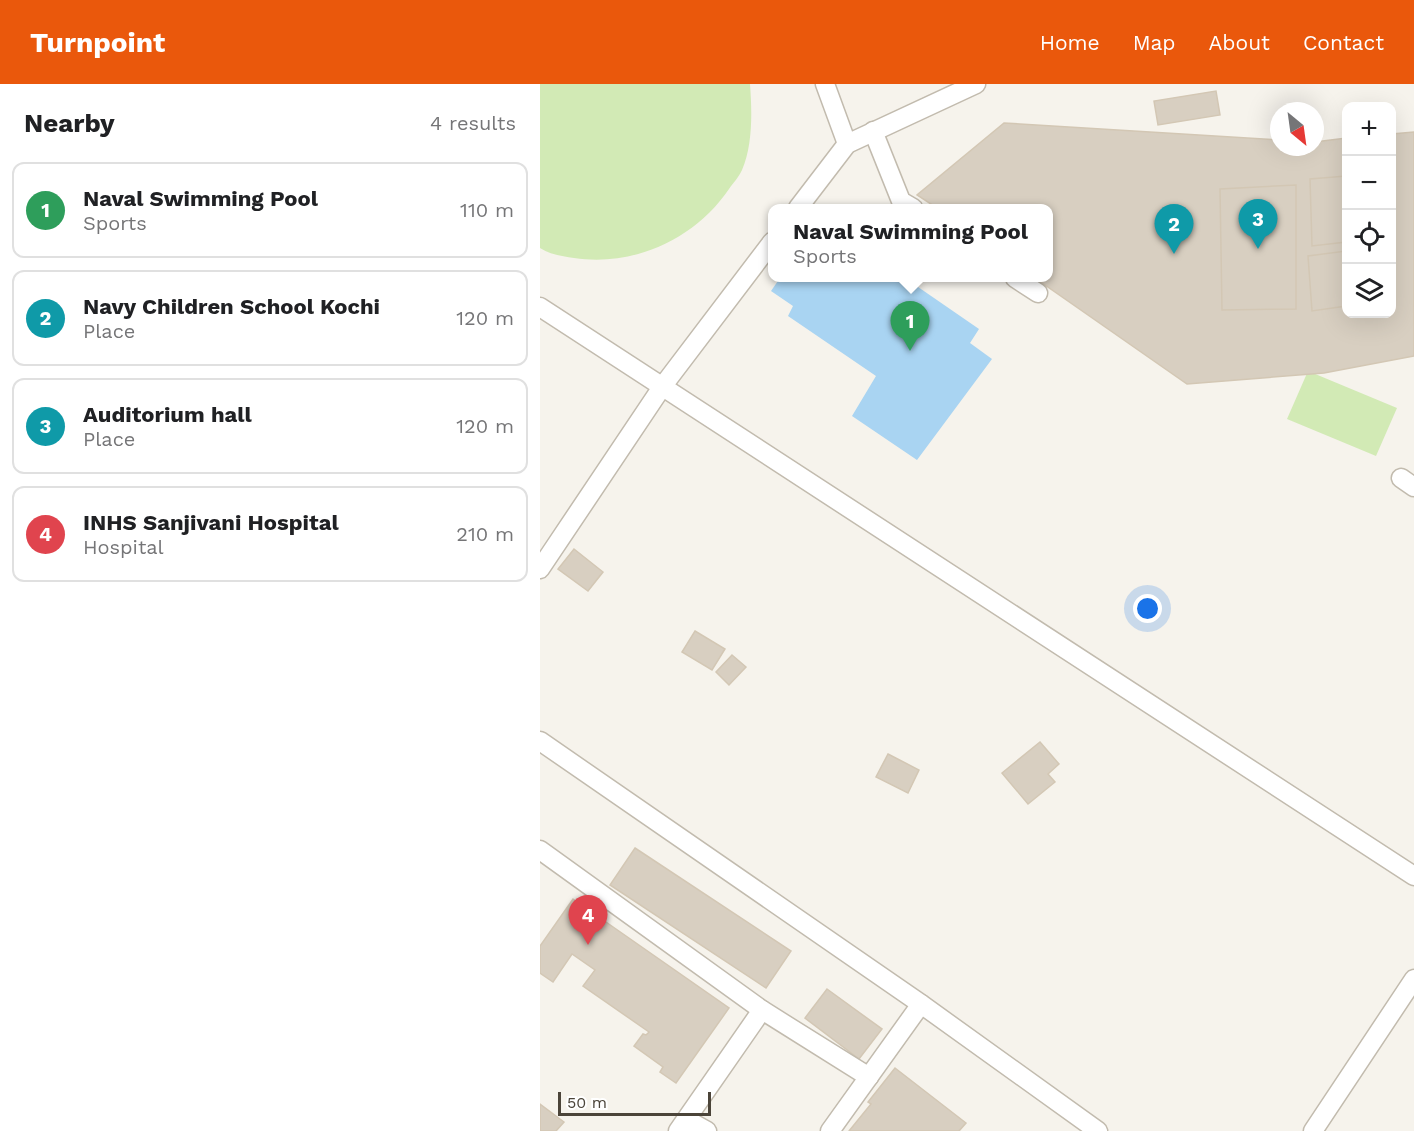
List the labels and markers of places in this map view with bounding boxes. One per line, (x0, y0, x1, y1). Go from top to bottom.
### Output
pin: 3 (1238, 200, 1278, 249)
pin: 2 (1154, 204, 1194, 254)
pin: 1 (890, 302, 929, 351)
pin: 4 (568, 896, 608, 945)

